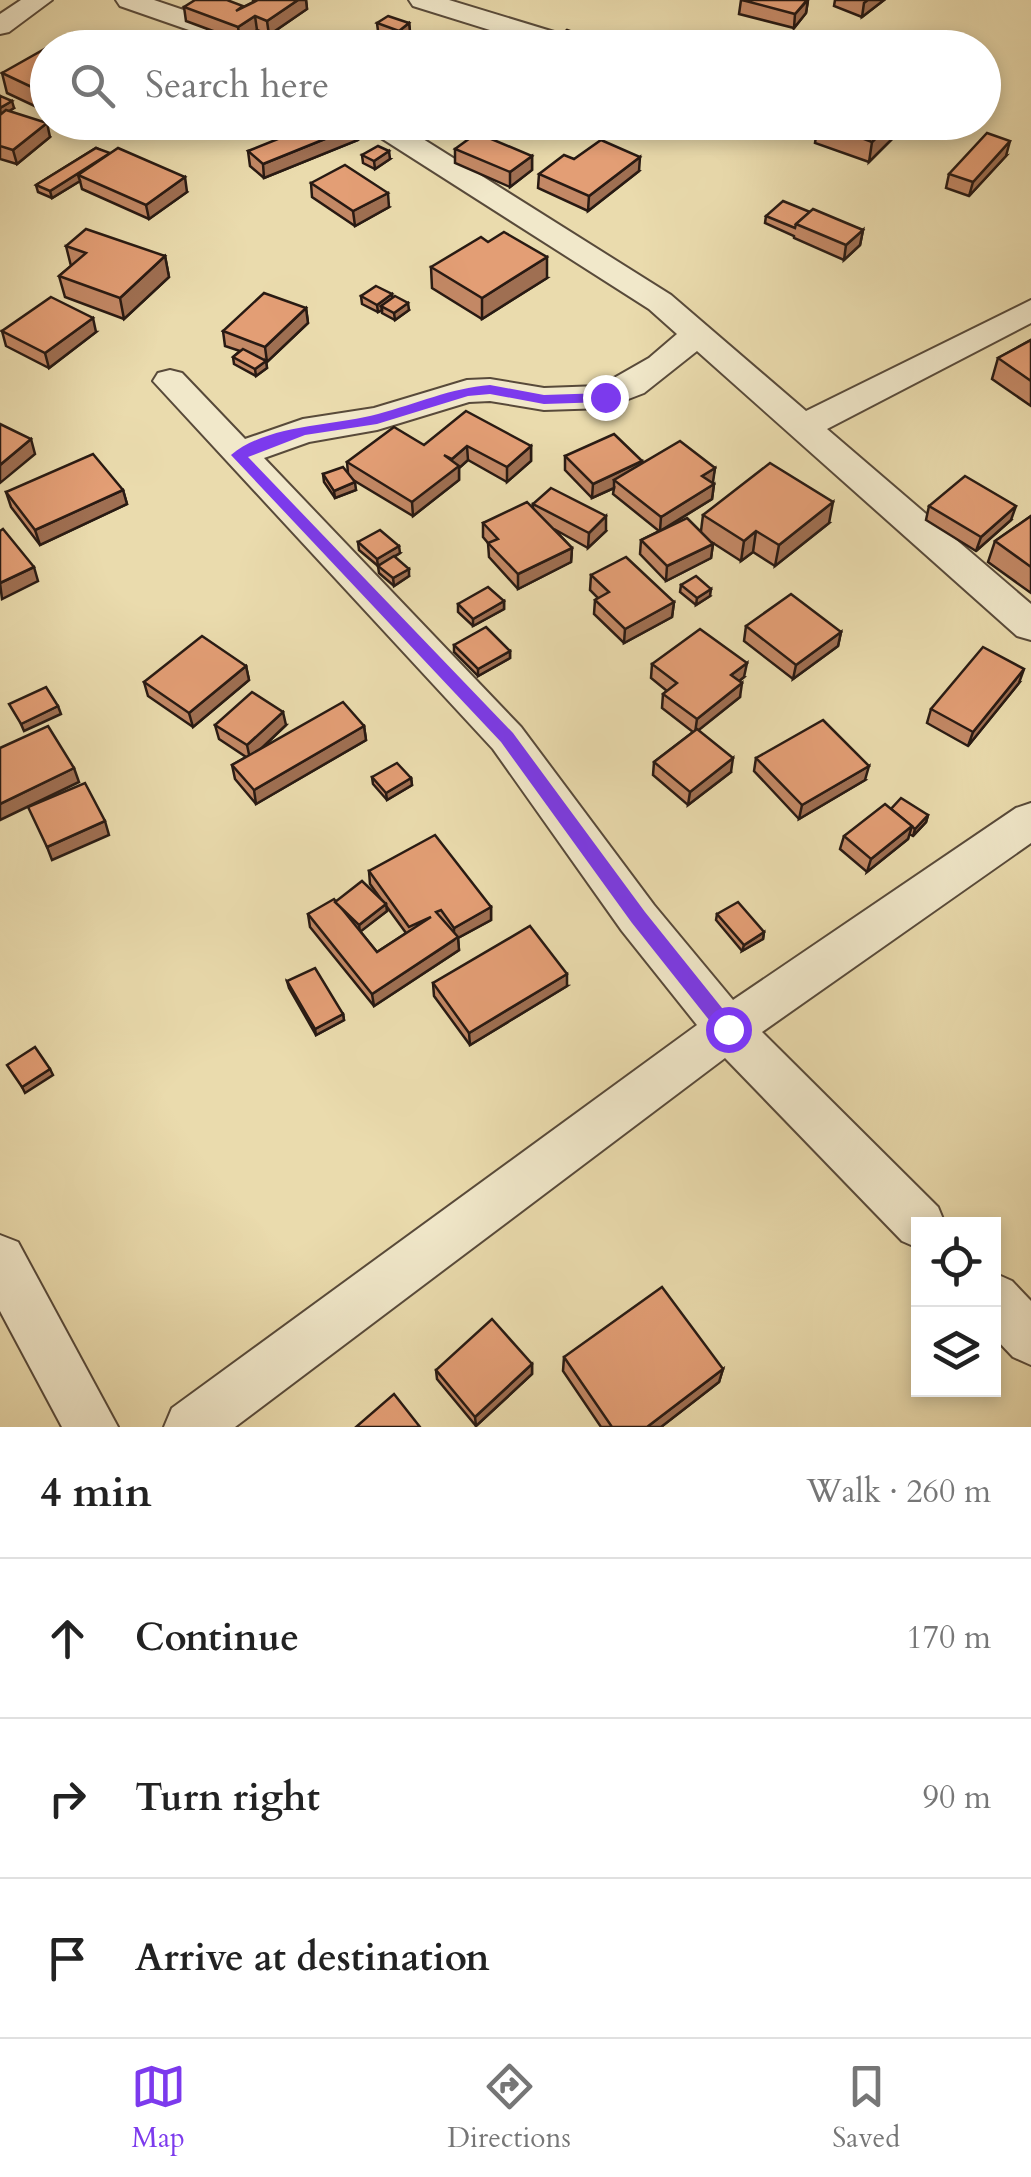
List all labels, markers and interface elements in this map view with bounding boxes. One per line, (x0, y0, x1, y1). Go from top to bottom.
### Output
search box (30, 30, 1001, 140)
icon: search (65, 58, 120, 113)
text: Search here (145, 59, 329, 111)
route end (583, 375, 629, 421)
route start (706, 1007, 752, 1053)
map controls (911, 1217, 1001, 1397)
button: locate (911, 1217, 1001, 1307)
button: layers (911, 1307, 1001, 1397)
text: 4 min (40, 1464, 152, 1521)
text: Walk · 260 m (806, 1470, 991, 1514)
icon: ahead (40, 1611, 95, 1666)
text: Continue (135, 1612, 299, 1664)
text: 170 m (906, 1616, 991, 1660)
icon: right (40, 1771, 95, 1826)
text: Turn right (135, 1772, 320, 1824)
text: 90 m (923, 1776, 991, 1820)
icon: arrive (40, 1931, 95, 1986)
text: Arrive at destination (135, 1932, 490, 1984)
tab: Map (131, 2059, 186, 2157)
tab: Directions (447, 2059, 571, 2157)
tab: Saved (832, 2059, 900, 2157)

